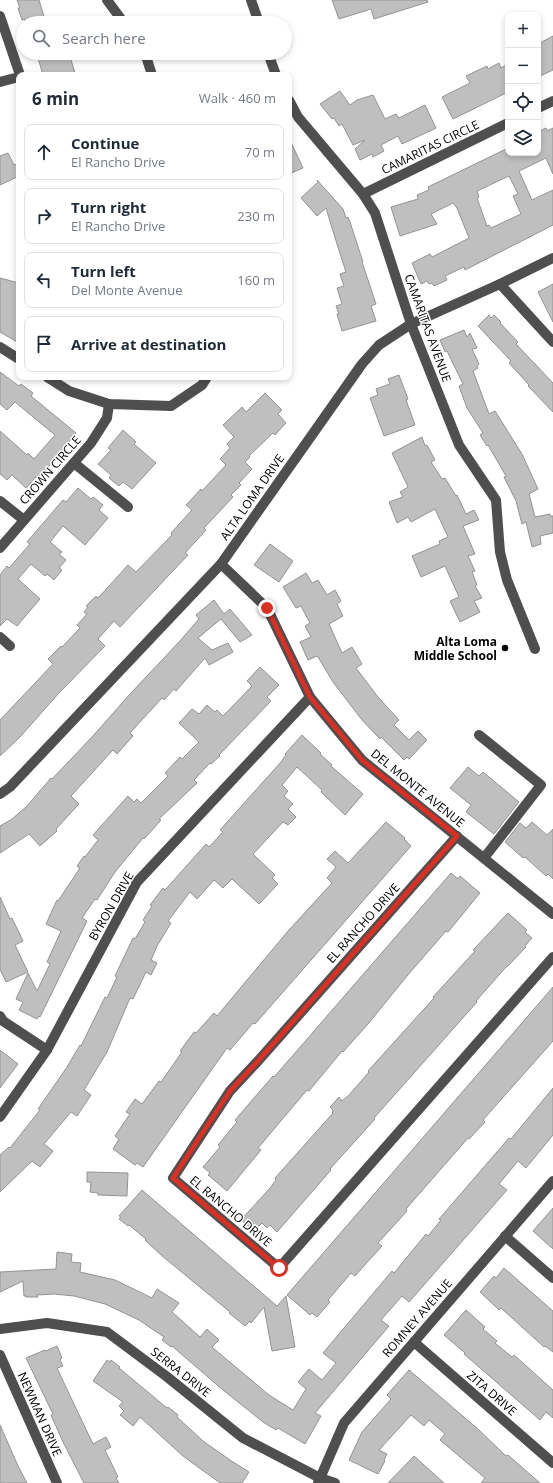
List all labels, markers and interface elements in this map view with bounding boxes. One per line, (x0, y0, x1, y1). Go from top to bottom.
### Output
map controls (505, 12, 541, 156)
button: + (505, 12, 541, 48)
search box (16, 16, 292, 60)
icon: search (30, 27, 52, 49)
text: Search here (62, 28, 146, 48)
button: − (505, 48, 541, 84)
button: locate (505, 84, 541, 120)
text: 6 min (32, 87, 79, 110)
text: Walk · 460 m (199, 89, 276, 107)
street label: CAMARITAS CIRCLE (378, 116, 482, 178)
button: layers (505, 120, 541, 156)
text: Continue (71, 133, 139, 153)
icon: ahead (33, 141, 55, 163)
text: 70 m (245, 143, 275, 161)
text: El Rancho Drive (71, 153, 165, 171)
text: Turn right (71, 197, 146, 217)
icon: right (33, 205, 55, 227)
text: 230 m (237, 207, 275, 225)
text: El Rancho Drive (71, 217, 165, 235)
text: Turn left (71, 261, 136, 281)
icon: left (33, 269, 55, 291)
text: 160 m (237, 271, 275, 289)
street label: CAMARITAS AVENUE (401, 272, 455, 384)
text: Del Monte Avenue (71, 281, 182, 299)
icon: arrive (33, 333, 55, 355)
text: Arrive at destination (71, 334, 226, 354)
street label: CROWN CIRCLE (15, 432, 85, 508)
street label: ALTA LOMA DRIVE (216, 451, 288, 543)
route end (258, 599, 276, 617)
place label: Alta Loma Middle School (414, 633, 497, 664)
marker: Alta Loma Middle School (500, 643, 510, 653)
street label: DEL MONTE AVENUE (368, 745, 468, 831)
street label: BYRON DRIVE (84, 869, 138, 943)
street label: EL RANCHO DRIVE (322, 879, 404, 967)
street label: EL RANCHO DRIVE (186, 1172, 276, 1250)
route start (270, 1259, 288, 1277)
street label: ROMNEY AVENUE (378, 1275, 456, 1361)
street label: SERRA DRIVE (147, 1343, 215, 1401)
street label: ZITA DRIVE (463, 1367, 521, 1419)
street label: NEWMAN DRIVE (14, 1369, 66, 1459)

